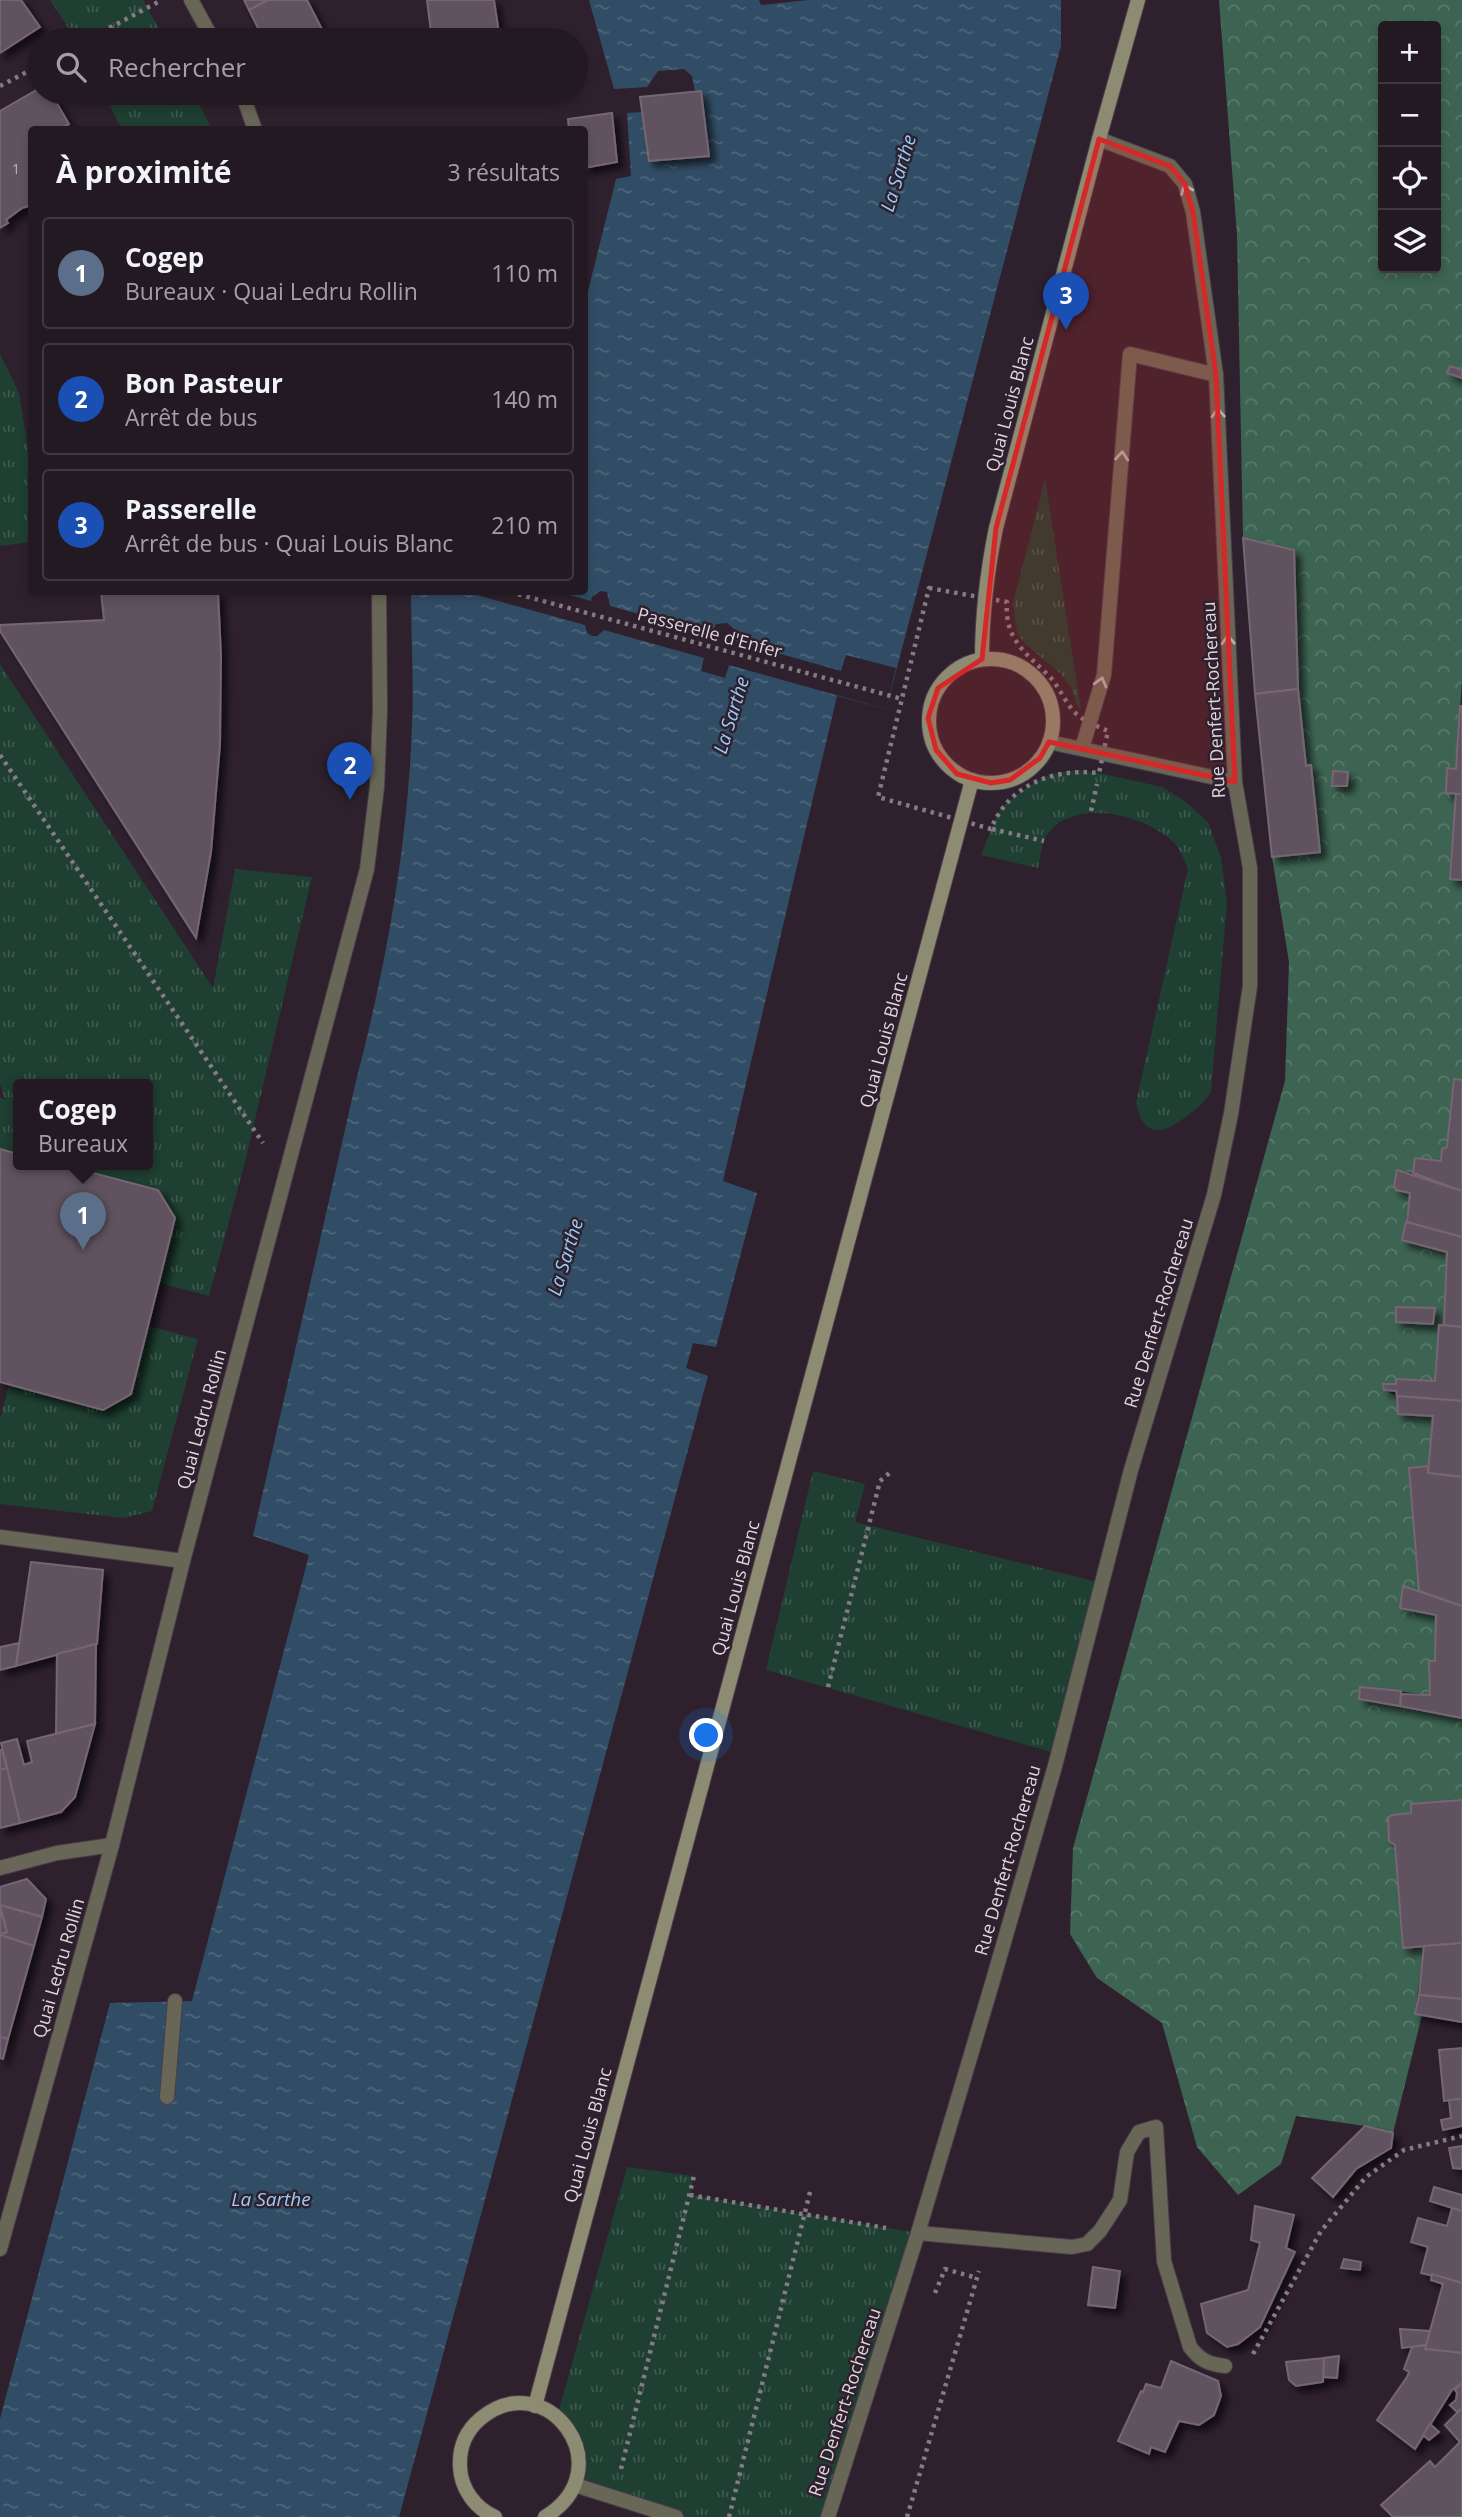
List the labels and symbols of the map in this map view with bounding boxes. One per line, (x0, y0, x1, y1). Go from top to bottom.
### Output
water label: La Sarthe (874, 131, 922, 215)
house number: 1 (12, 159, 20, 178)
one-way arrow (1180, 183, 1194, 195)
pin: 3 (1043, 272, 1089, 330)
street label: Quai Louis Blanc (979, 333, 1039, 474)
one-way arrow (1210, 407, 1225, 418)
one-way arrow (1114, 450, 1129, 461)
street label: Passerelle d'Enfer (635, 601, 786, 663)
street label: Rue Denfert-Rochereau (1196, 601, 1230, 799)
one-way arrow (1221, 635, 1236, 646)
water label: La Sarthe (707, 673, 755, 757)
one-way arrow (1093, 677, 1108, 689)
pin: 2 (327, 742, 373, 800)
street label: Quai Louis Blanc (853, 969, 913, 1110)
pin: 1 (60, 1192, 106, 1250)
water label: La Sarthe (541, 1215, 589, 1299)
street label: Rue Denfert-Rochereau (1118, 1215, 1198, 1411)
street label: Quai Ledru Rollin (171, 1346, 231, 1492)
street label: Quai Louis Blanc (705, 1517, 765, 1658)
your location (689, 1718, 723, 1752)
street label: Rue Denfert-Rochereau (968, 1762, 1046, 1958)
street label: Quai Ledru Rollin (27, 1895, 89, 2041)
street label: Quai Louis Blanc (557, 2064, 617, 2205)
water label: La Sarthe (231, 2186, 311, 2212)
street label: Rue Denfert-Rochereau (802, 2305, 886, 2499)

